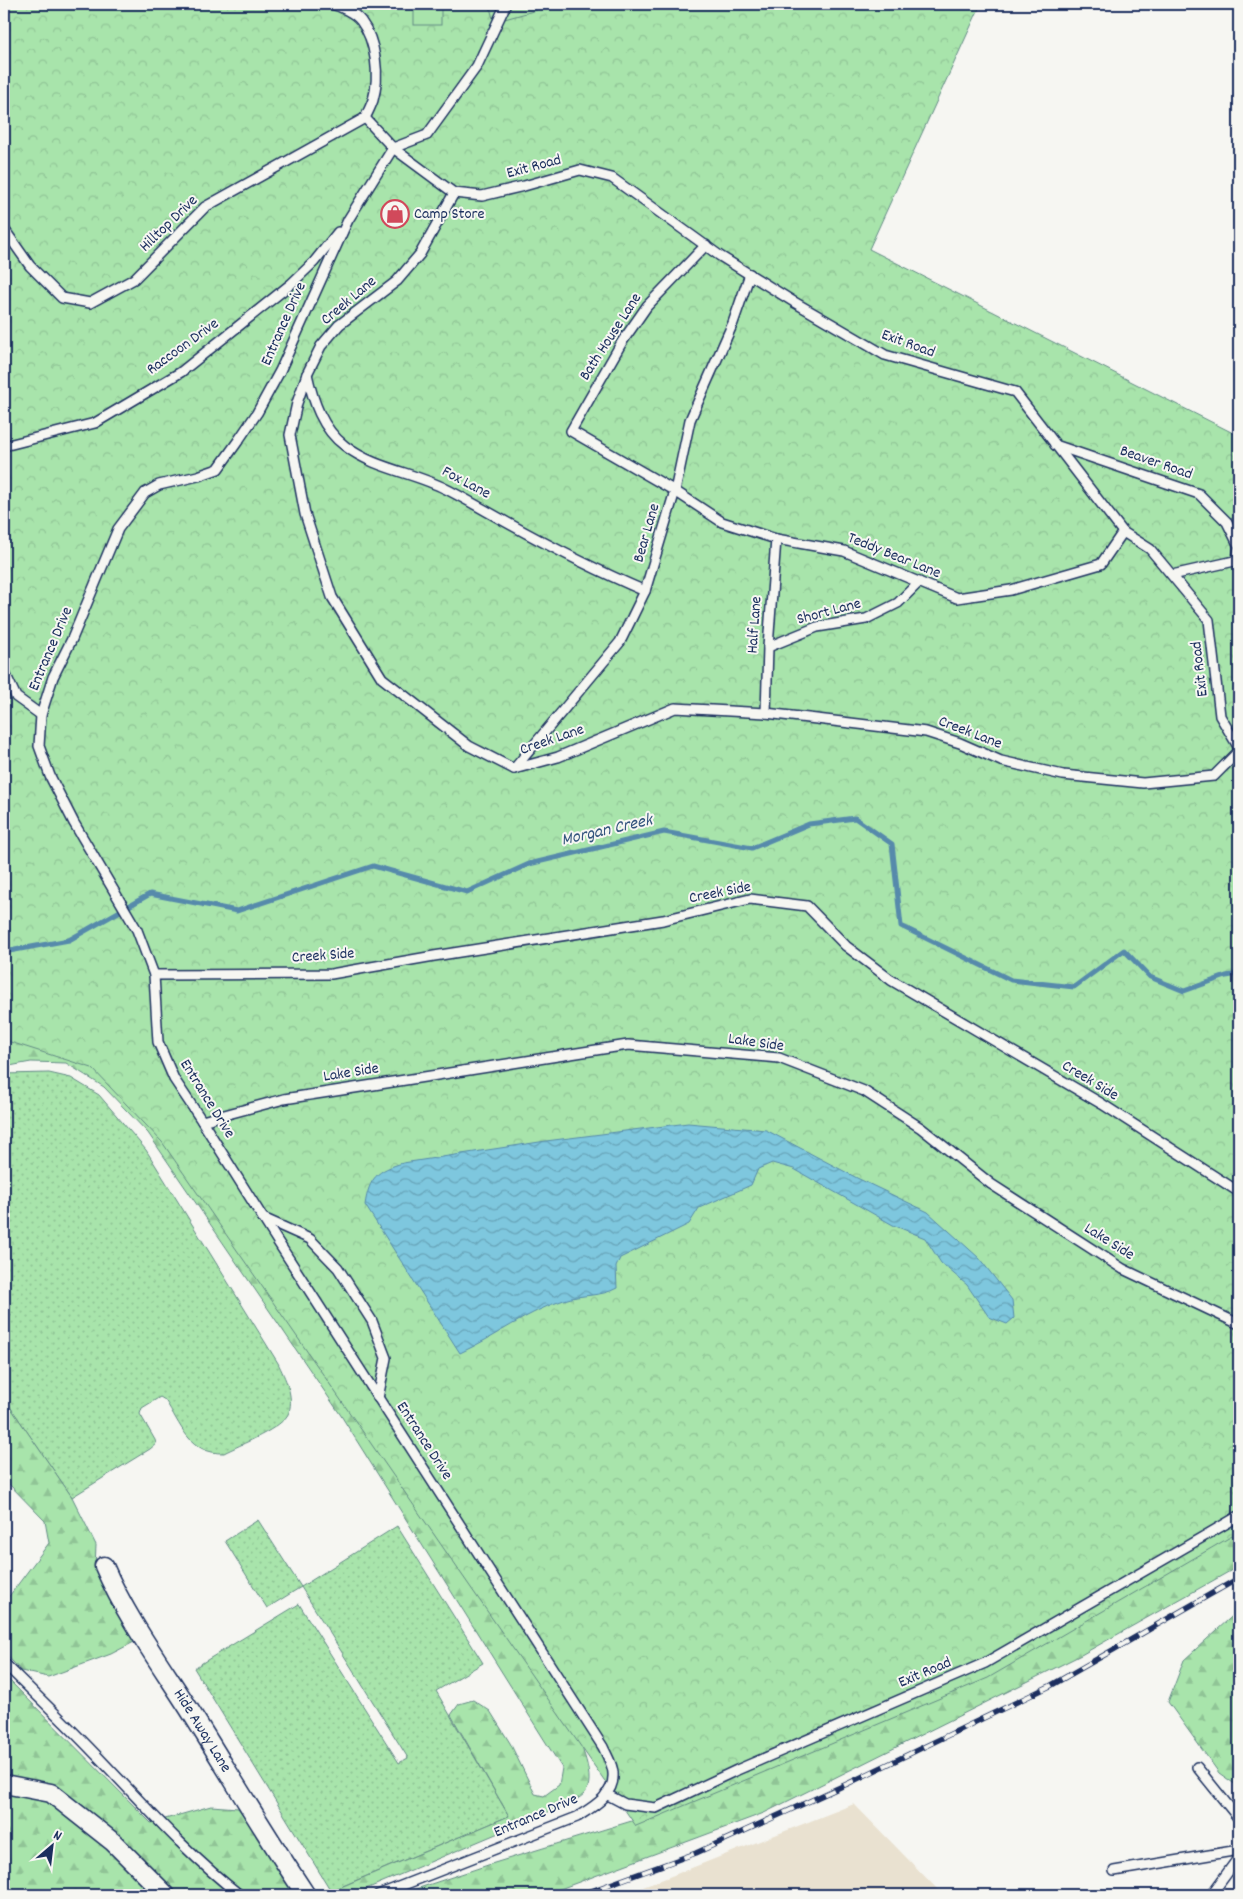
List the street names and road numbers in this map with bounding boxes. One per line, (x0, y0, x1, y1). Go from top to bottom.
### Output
street label: Exit Road (504, 149, 564, 185)
street label: Hilltop Drive (135, 190, 203, 258)
street label: Creek Lane (316, 271, 382, 331)
street label: Entrance Drive (255, 278, 313, 370)
street label: Bath House Lane (574, 289, 648, 385)
street label: Raccoon Drive (142, 313, 224, 381)
street label: Exit Road (878, 324, 938, 364)
street label: Beaver Road (1117, 440, 1195, 486)
street label: Fox Lane (437, 461, 495, 505)
street label: Bear Lane (628, 501, 666, 565)
street label: Teddy Bear Lane (844, 527, 944, 585)
street label: Short Lane (794, 592, 864, 632)
street label: Half Lane (742, 596, 768, 654)
street label: Entrance Drive (23, 603, 79, 695)
street label: Exit Road (1185, 640, 1215, 698)
street label: Creek Lane (935, 710, 1005, 756)
street label: Creek Lane (517, 718, 587, 762)
street label: Creek Side (687, 876, 753, 910)
street label: Creek Side (291, 942, 355, 970)
street label: Lake Side (727, 1028, 785, 1058)
street label: Entrance Drive (174, 1055, 240, 1143)
street label: Creek Side (1057, 1055, 1123, 1107)
street label: Lake Side (322, 1057, 380, 1089)
street label: Lake Side (1079, 1217, 1139, 1267)
street label: Entrance Drive (390, 1397, 458, 1485)
street label: Exit Road (895, 1652, 955, 1694)
street label: Hide Away Lane (167, 1684, 237, 1777)
street label: Entrance Drive (490, 1788, 582, 1844)

